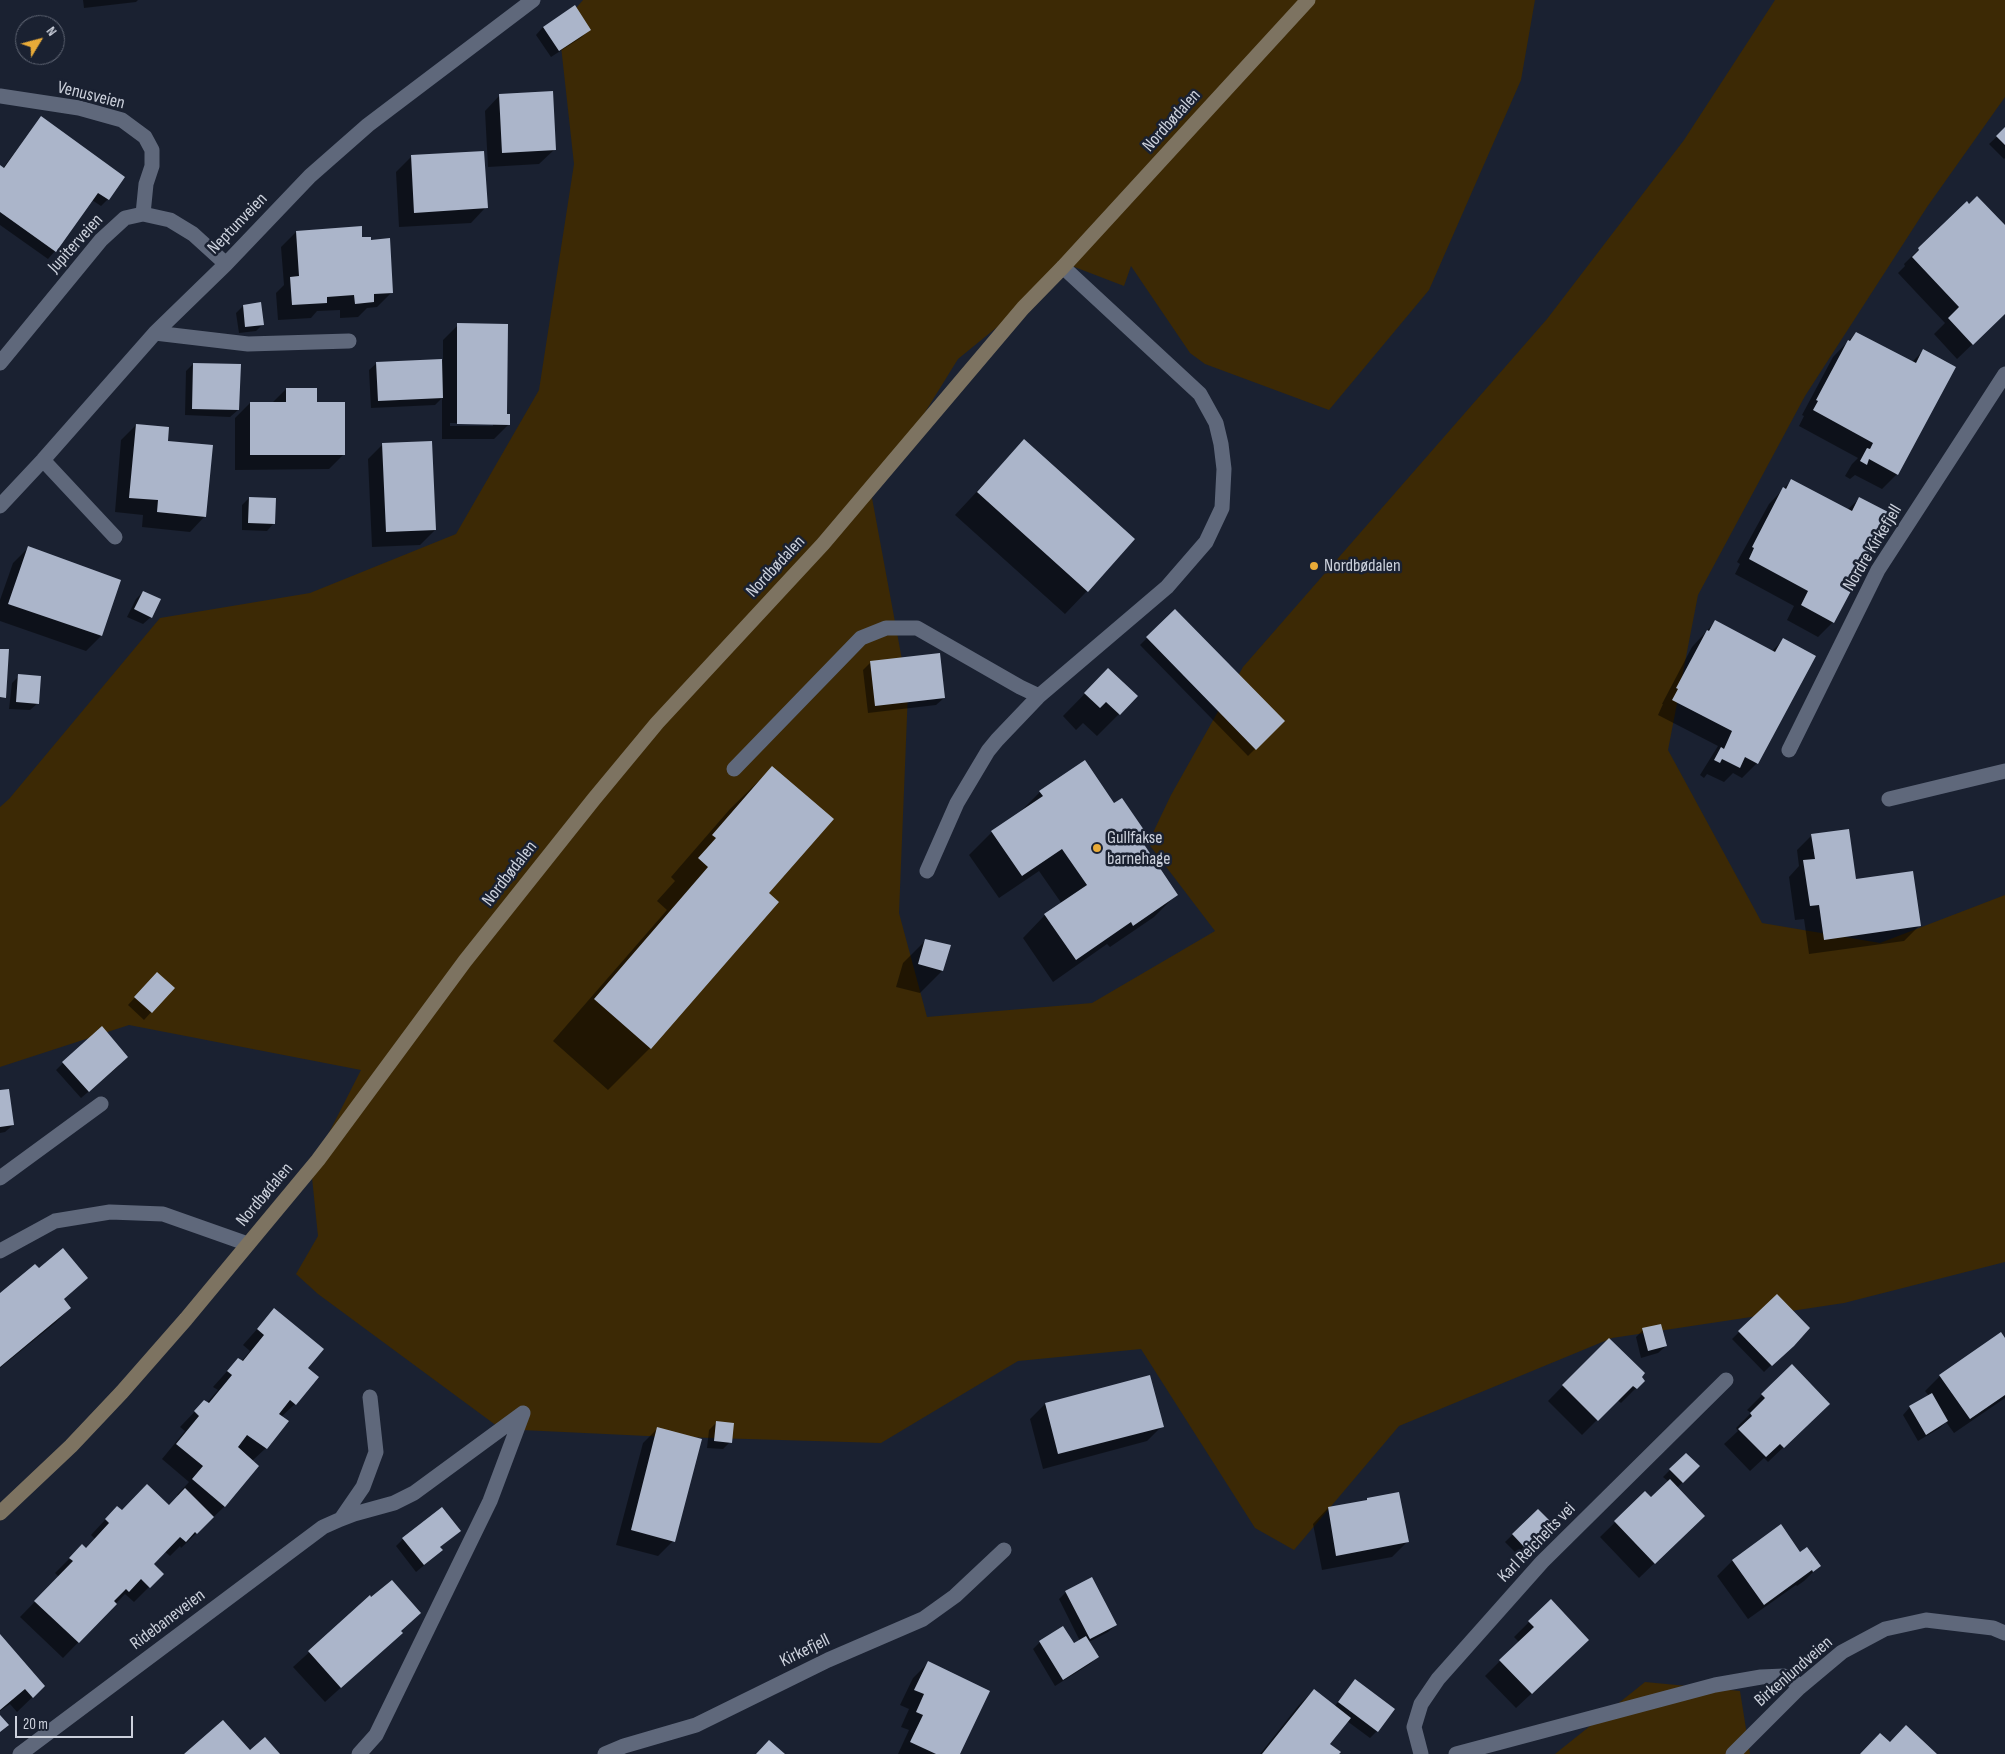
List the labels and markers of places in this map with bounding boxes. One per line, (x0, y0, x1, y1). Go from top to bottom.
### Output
place label: Nordbødalen (1324, 555, 1401, 577)
marker: Nordbødalen (1308, 560, 1320, 572)
place label: Gullfakse barnehage (1107, 827, 1170, 870)
marker: Gullfakse barnehage (1091, 842, 1103, 854)

